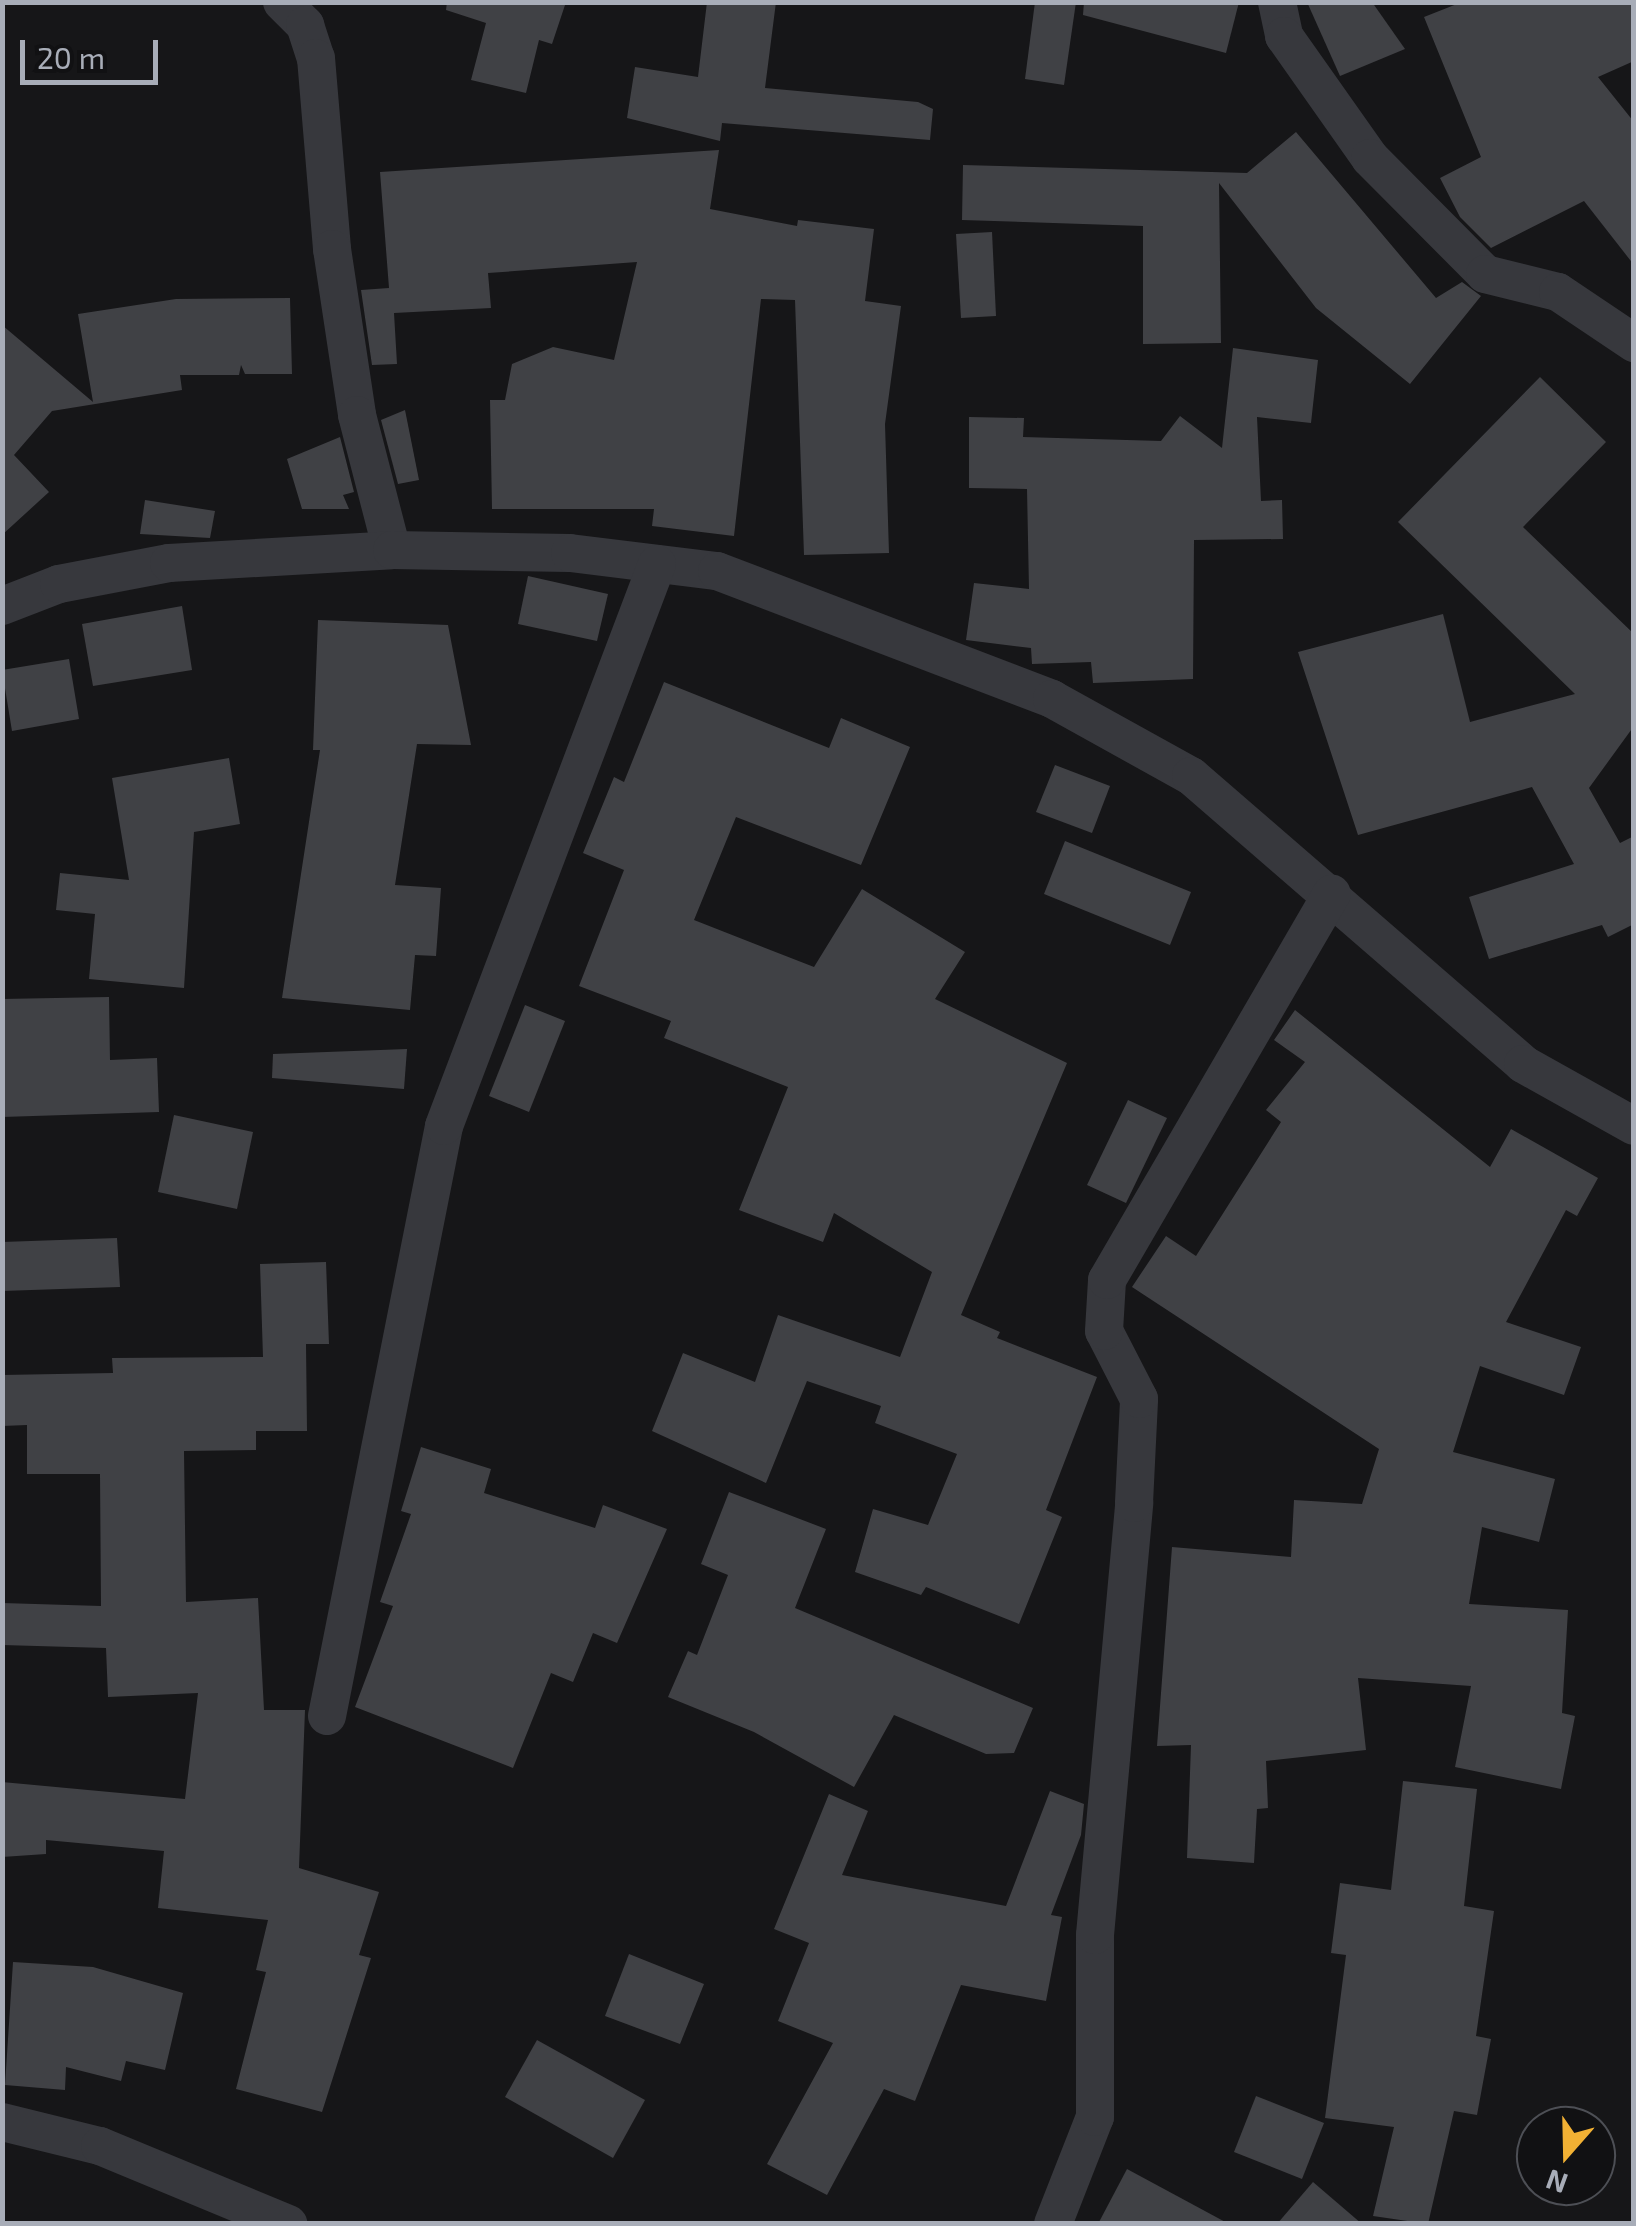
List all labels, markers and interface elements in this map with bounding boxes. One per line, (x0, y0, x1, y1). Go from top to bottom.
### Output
scale bar (25, 20, 162, 82)
text: 20 m (37, 39, 105, 75)
north arrow (1516, 2106, 1616, 2206)
text: N (1541, 2163, 1572, 2202)

